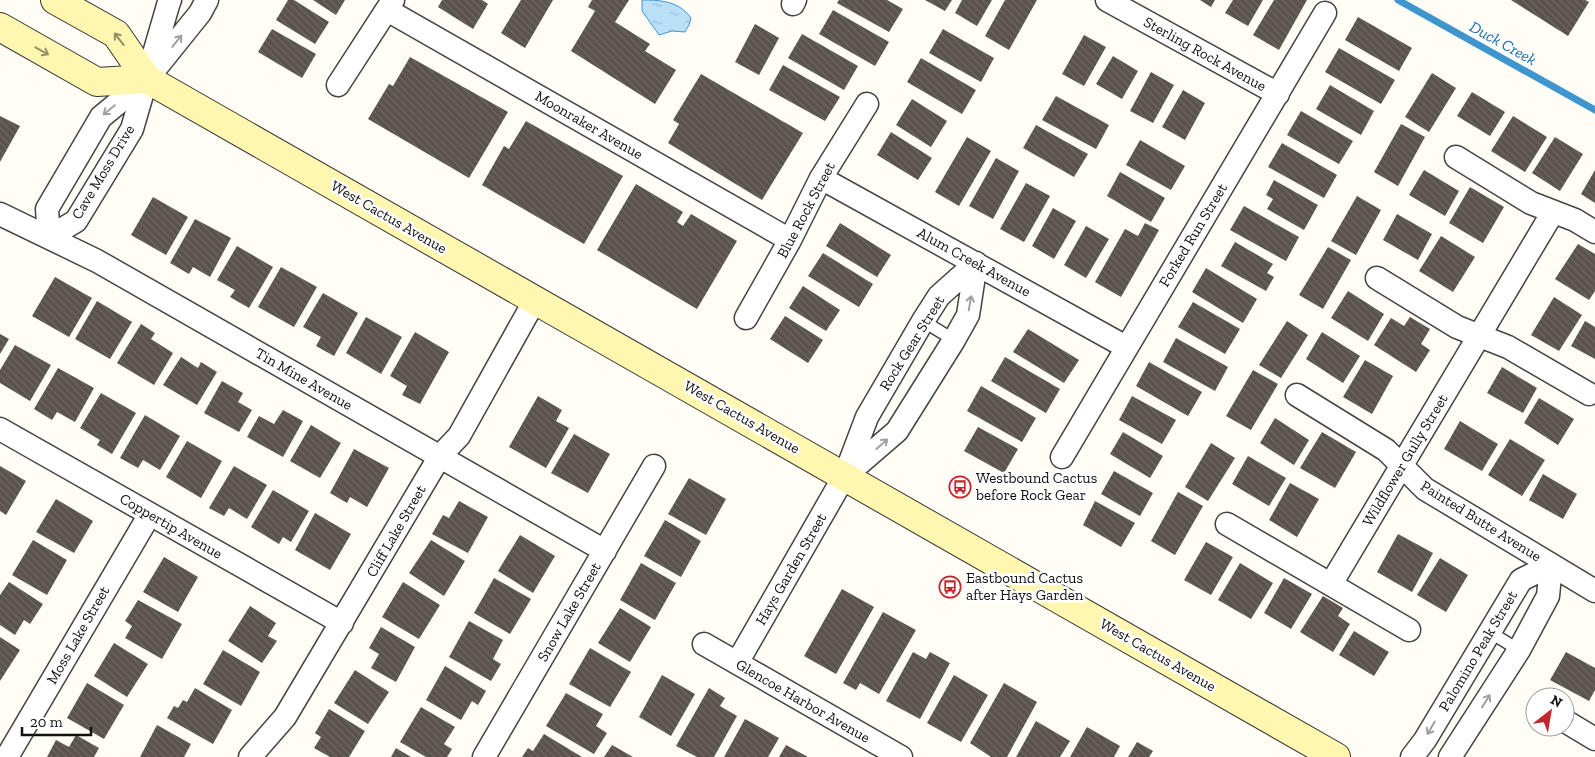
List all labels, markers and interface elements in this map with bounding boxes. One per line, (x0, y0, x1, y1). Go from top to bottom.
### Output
street label: Sterling Rock Avenue (1141, 13, 1269, 95)
water label: Duck Creek (1466, 17, 1540, 69)
one-way arrow (114, 32, 124, 46)
one-way arrow (172, 35, 183, 48)
one-way arrow (35, 47, 49, 57)
street label: Moonraker Avenue (532, 87, 646, 163)
one-way arrow (103, 105, 116, 116)
street label: Cave Moss Drive (68, 122, 138, 222)
street label: Blue Rock Street (773, 158, 839, 261)
street label: West Cactus Avenue (328, 177, 450, 257)
street label: Forked Run Street (1155, 180, 1231, 290)
street label: Alum Creek Avenue (914, 223, 1034, 301)
street label: Rock Gear Street (876, 292, 949, 394)
one-way arrow (965, 295, 975, 311)
street label: Tin Mine Avenue (252, 344, 356, 414)
street label: West Cactus Avenue (681, 377, 803, 457)
street label: Wildflower Gully Street (1358, 390, 1452, 529)
one-way arrow (876, 438, 889, 449)
place label: Westbound Cactus before Rock Gear (975, 469, 1097, 504)
bus stop icon: Westbound Cactus before Rock Gear (948, 475, 972, 499)
street label: Painted Butte Avenue (1417, 477, 1545, 565)
street label: Cliff Lake Street (362, 481, 430, 580)
street label: Coppertip Avenue (116, 489, 226, 563)
street label: Hays Garden Street (752, 509, 831, 628)
street label: Snow Lake Street (533, 559, 605, 665)
place label: Eastbound Cactus after Hays Garden (966, 569, 1084, 604)
bus stop icon: Eastbound Cactus after Hays Garden (938, 575, 962, 599)
street label: Moss Lake Street (43, 582, 114, 687)
street label: Palomino Peak Street (1435, 587, 1521, 715)
street label: West Cactus Avenue (1097, 615, 1219, 695)
street label: Glencoe Harbor Avenue (733, 655, 873, 747)
north arrow (1525, 687, 1575, 737)
text: N (1547, 691, 1566, 711)
one-way arrow (1481, 695, 1491, 709)
scale bar (22, 704, 91, 736)
text: 20 m (30, 713, 63, 731)
one-way arrow (1426, 720, 1436, 734)

